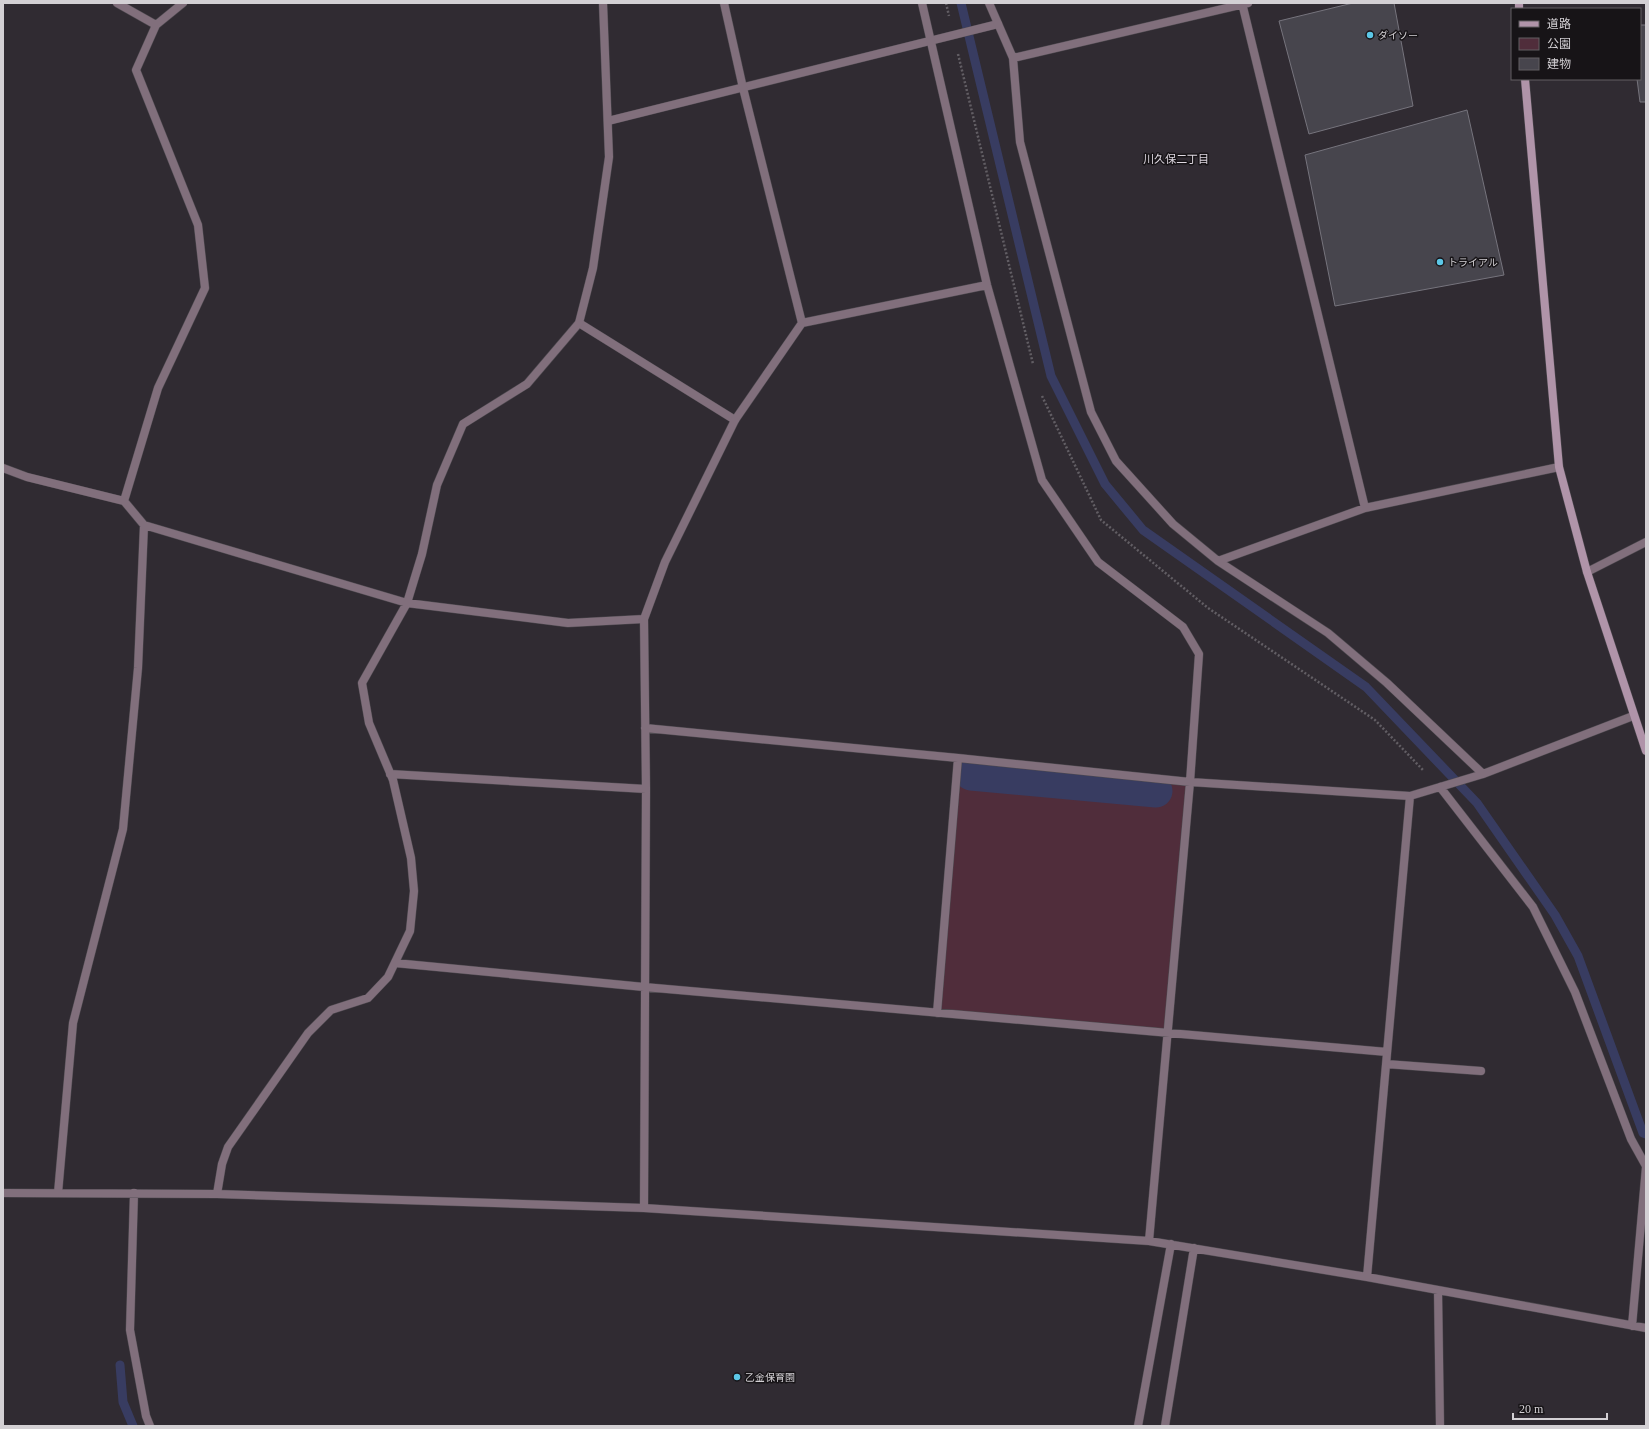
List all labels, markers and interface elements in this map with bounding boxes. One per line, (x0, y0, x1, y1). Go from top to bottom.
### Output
legend (1511, 8, 1641, 80)
text: 道路 (1547, 17, 1571, 31)
marker: ダイソー (1365, 30, 1375, 40)
place label: ダイソー (1378, 30, 1418, 41)
text: 公園 (1547, 37, 1571, 51)
text: 建物 (1547, 57, 1571, 71)
district label: 川久保二丁目 (1143, 153, 1209, 165)
marker: トライアル (1435, 257, 1445, 267)
place label: トライアル (1448, 257, 1498, 268)
marker: 乙金保育園 (732, 1372, 742, 1382)
place label: 乙金保育園 (745, 1372, 795, 1383)
scale bar (1513, 1395, 1607, 1421)
text: 20 m (1519, 1402, 1544, 1416)

